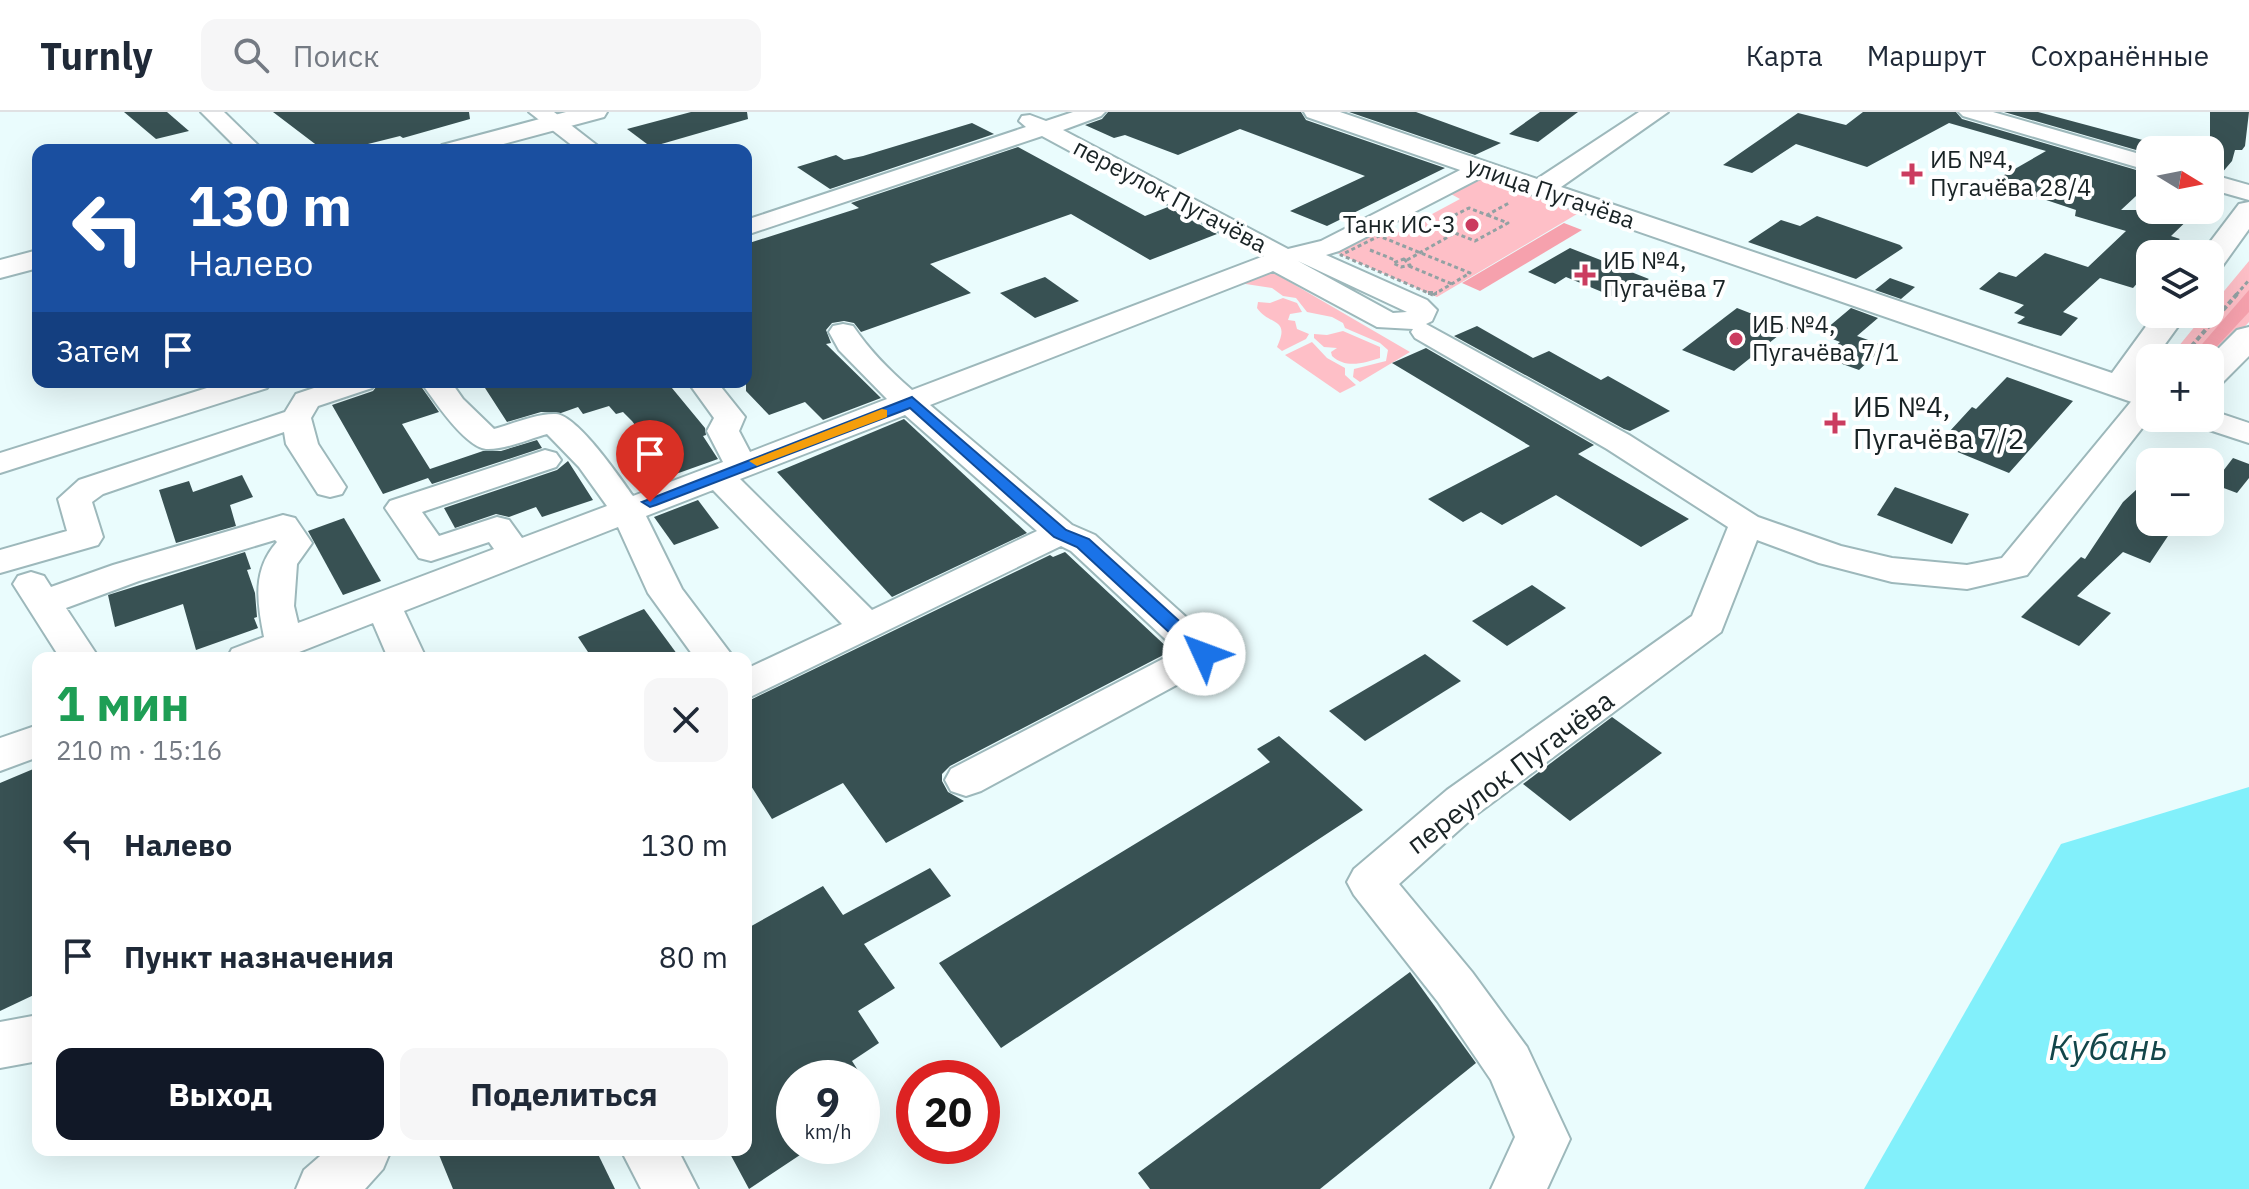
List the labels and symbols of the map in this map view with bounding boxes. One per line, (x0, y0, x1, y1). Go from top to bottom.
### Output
street label: переулок Пугачёва (1068, 131, 1273, 260)
north arrow (2136, 136, 2224, 224)
place label: ИБ №4, Пугачёва 28/4 (1930, 143, 2091, 203)
street label: улица Пугачёва (1463, 148, 1640, 236)
marker: ИБ №4, Пугачёва 28/4 (1901, 163, 1923, 185)
place label: Танк ИС-3 (1343, 208, 1456, 240)
marker: Танк ИС-3 (1463, 216, 1481, 234)
place label: ИБ №4, Пугачёва 7 (1603, 244, 1726, 304)
marker: ИБ №4, Пугачёва 7 (1574, 264, 1596, 286)
place label: ИБ №4, Пугачёва 7/1 (1752, 308, 1899, 368)
marker: ИБ №4, Пугачёва 7/1 (1727, 330, 1745, 348)
place label: ИБ №4, Пугачёва 7/2 (1853, 388, 2025, 457)
marker: ИБ №4, Пугачёва 7/2 (1824, 412, 1846, 434)
pin (616, 420, 684, 502)
position arrow (1162, 612, 1246, 696)
street label: переулок Пугачёва (1399, 681, 1621, 862)
water label: Кубань (2049, 1023, 2167, 1070)
speed limit sign: 20 (896, 1060, 1000, 1164)

